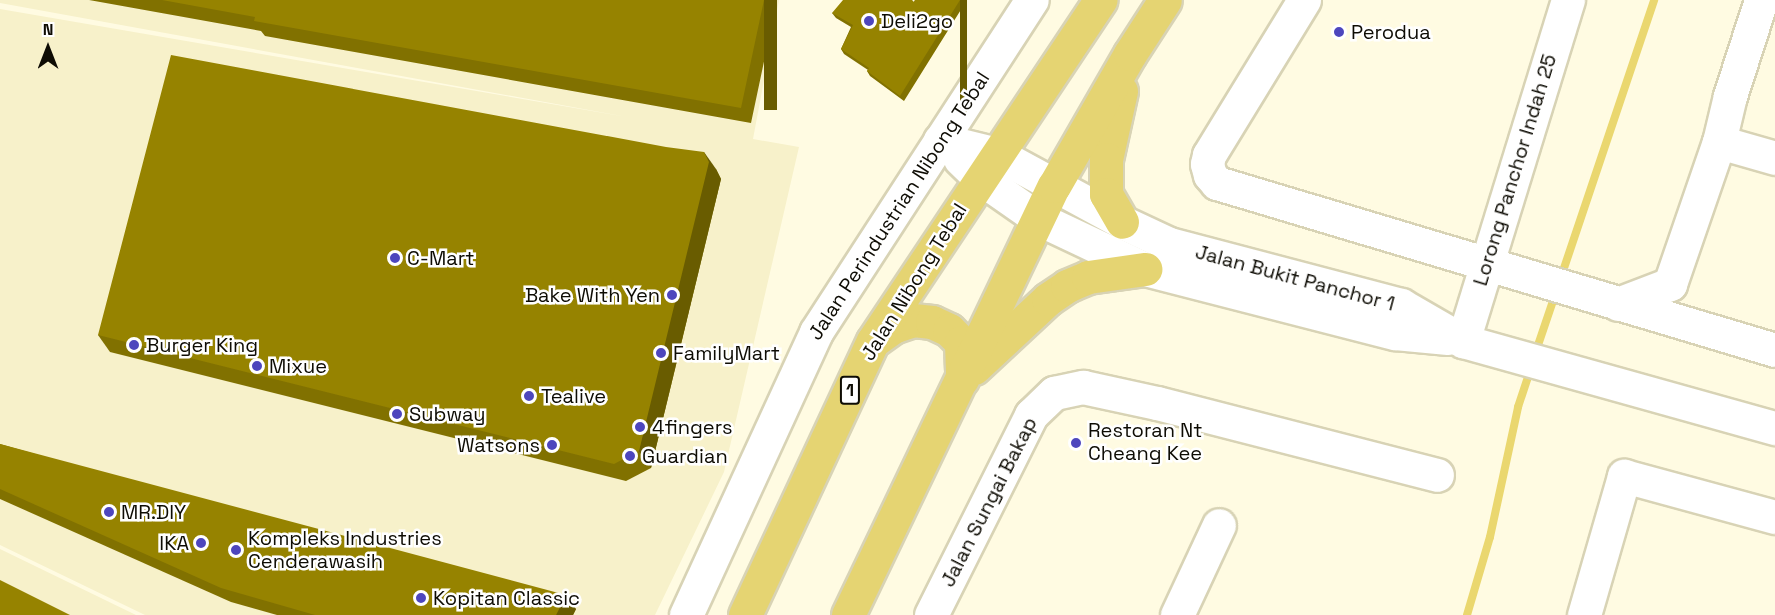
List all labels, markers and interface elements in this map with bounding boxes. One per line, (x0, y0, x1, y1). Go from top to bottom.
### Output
place label: Deli2go (881, 9, 953, 33)
marker: Deli2go (862, 14, 876, 28)
north arrow (18, 18, 78, 78)
text: N (43, 19, 53, 40)
place label: Perodua (1351, 20, 1431, 44)
marker: Perodua (1332, 25, 1346, 39)
street label: Lorong Panchor Indah 25 (1468, 51, 1562, 289)
street label: Jalan Perindustrian Nibong Tebal (803, 67, 995, 345)
street label: Jalan Nibong Tebal (856, 199, 972, 365)
street label: Jalan Bukit Panchor 1 (1193, 240, 1397, 316)
place label: C-Mart (407, 246, 474, 270)
marker: C-Mart (388, 251, 402, 265)
place label: Bake With Yen (525, 283, 660, 307)
marker: Bake With Yen (665, 288, 679, 302)
place label: Burger King (146, 333, 258, 357)
marker: Burger King (127, 338, 141, 352)
place label: FamilyMart (673, 341, 780, 365)
marker: FamilyMart (654, 346, 668, 360)
place label: Mixue (269, 354, 327, 378)
marker: Mixue (250, 359, 264, 373)
road number: 1 (840, 375, 860, 405)
place label: Tealive (541, 384, 606, 408)
marker: Tealive (522, 389, 536, 403)
place label: Subway (409, 402, 486, 426)
marker: Subway (390, 407, 404, 421)
street label: Jalan Sungai Bakap (936, 413, 1042, 591)
place label: 4fingers (652, 415, 733, 439)
place label: Restoran Nt Cheang Kee (1088, 419, 1203, 466)
marker: 4fingers (633, 420, 647, 434)
place label: Watsons (457, 433, 540, 457)
marker: Restoran Nt Cheang Kee (1069, 436, 1083, 450)
marker: Watsons (545, 438, 559, 452)
place label: Guardian (642, 444, 728, 468)
marker: Guardian (623, 449, 637, 463)
place label: MR.DIY (121, 500, 186, 524)
marker: MR.DIY (102, 505, 116, 519)
place label: Kompleks Industries Cenderawasih (248, 526, 442, 573)
place label: IKA (159, 531, 189, 555)
marker: IKA (194, 536, 208, 550)
marker: Kompleks Industries Cenderawasih (229, 543, 243, 557)
place label: Kopitan Classic (433, 586, 580, 610)
marker: Kopitan Classic (414, 591, 428, 605)

